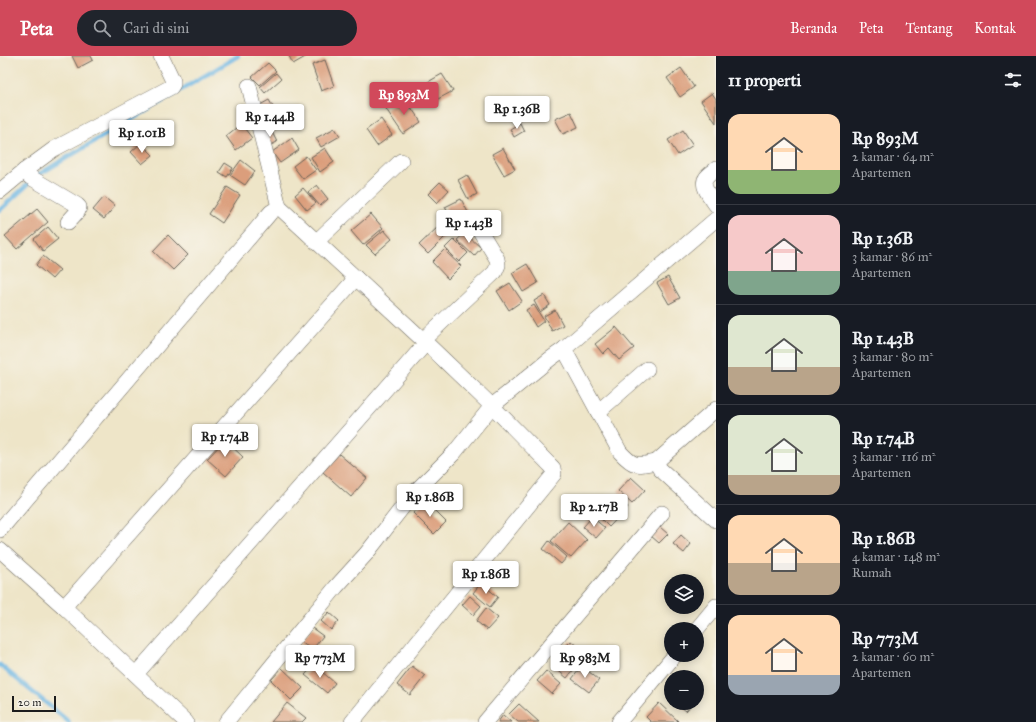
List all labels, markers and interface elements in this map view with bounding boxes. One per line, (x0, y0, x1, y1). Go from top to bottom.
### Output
search box (77, 10, 357, 46)
text: Peta (20, 17, 53, 40)
icon: search (91, 17, 113, 39)
text: Cari di sini (123, 19, 189, 37)
text: Beranda (790, 20, 837, 37)
text: Peta (859, 20, 883, 37)
text: Tentang (905, 20, 952, 37)
text: Kontak (974, 20, 1016, 37)
icon: filters (1002, 69, 1024, 91)
text: 11 properti (728, 70, 801, 91)
pin: Rp 893M (367, 82, 441, 116)
text: Rp 893M (379, 87, 429, 103)
pin: Rp 1.36B (476, 96, 558, 130)
text: Rp 1.36B (494, 101, 540, 117)
pin: Rp 1.44B (229, 104, 311, 138)
text: Rp 1.44B (245, 109, 295, 125)
pin: Rp 1.01B (101, 120, 183, 154)
text: Rp 1.01B (118, 125, 166, 141)
text: Rp 893M (852, 128, 919, 149)
icon: home (760, 130, 808, 178)
text: 2 kamar · 64 m² (852, 149, 934, 165)
text: Apartemen (852, 165, 911, 181)
pin: Rp 1.43B (428, 210, 510, 244)
text: Rp 1.43B (445, 215, 493, 231)
text: Rp 1.36B (852, 228, 913, 249)
icon: home (760, 231, 808, 279)
text: 3 kamar · 86 m² (852, 249, 932, 265)
text: Apartemen (852, 265, 911, 281)
text: Rp 1.43B (852, 328, 914, 349)
icon: home (760, 331, 808, 379)
text: 3 kamar · 80 m² (852, 349, 933, 365)
text: Apartemen (852, 365, 911, 381)
pin: Rp 1.74B (184, 424, 266, 458)
text: Rp 1.74B (852, 428, 915, 449)
text: Rp 1.74B (201, 429, 249, 445)
icon: home (760, 431, 808, 479)
text: 3 kamar · 116 m² (852, 449, 936, 465)
text: Apartemen (852, 465, 911, 481)
pin: Rp 1.86B (389, 484, 471, 518)
text: Rp 1.86B (406, 489, 454, 505)
pin: Rp 2.17B (553, 494, 635, 528)
text: Rp 2.17B (570, 499, 618, 515)
text: Rp 1.86B (852, 528, 915, 549)
icon: home (760, 531, 808, 579)
text: 4 kamar · 148 m² (852, 549, 940, 565)
pin: Rp 1.86B (445, 561, 527, 595)
text: Rumah (852, 565, 892, 581)
text: Rp 1.86B (462, 566, 510, 582)
map controls (664, 574, 704, 710)
button: layers (664, 574, 704, 614)
button: + (664, 622, 704, 662)
text: Rp 773M (852, 628, 919, 649)
icon: home (760, 631, 808, 679)
pin: Rp 773M (283, 645, 357, 679)
pin: Rp 983M (548, 645, 622, 679)
text: 2 kamar · 60 m² (852, 649, 934, 665)
text: Rp 773M (295, 650, 345, 666)
text: Rp 983M (560, 650, 610, 666)
text: Apartemen (852, 665, 911, 681)
button: − (664, 670, 704, 710)
scale bar (12, 694, 56, 713)
text: 20 m (18, 696, 41, 709)

